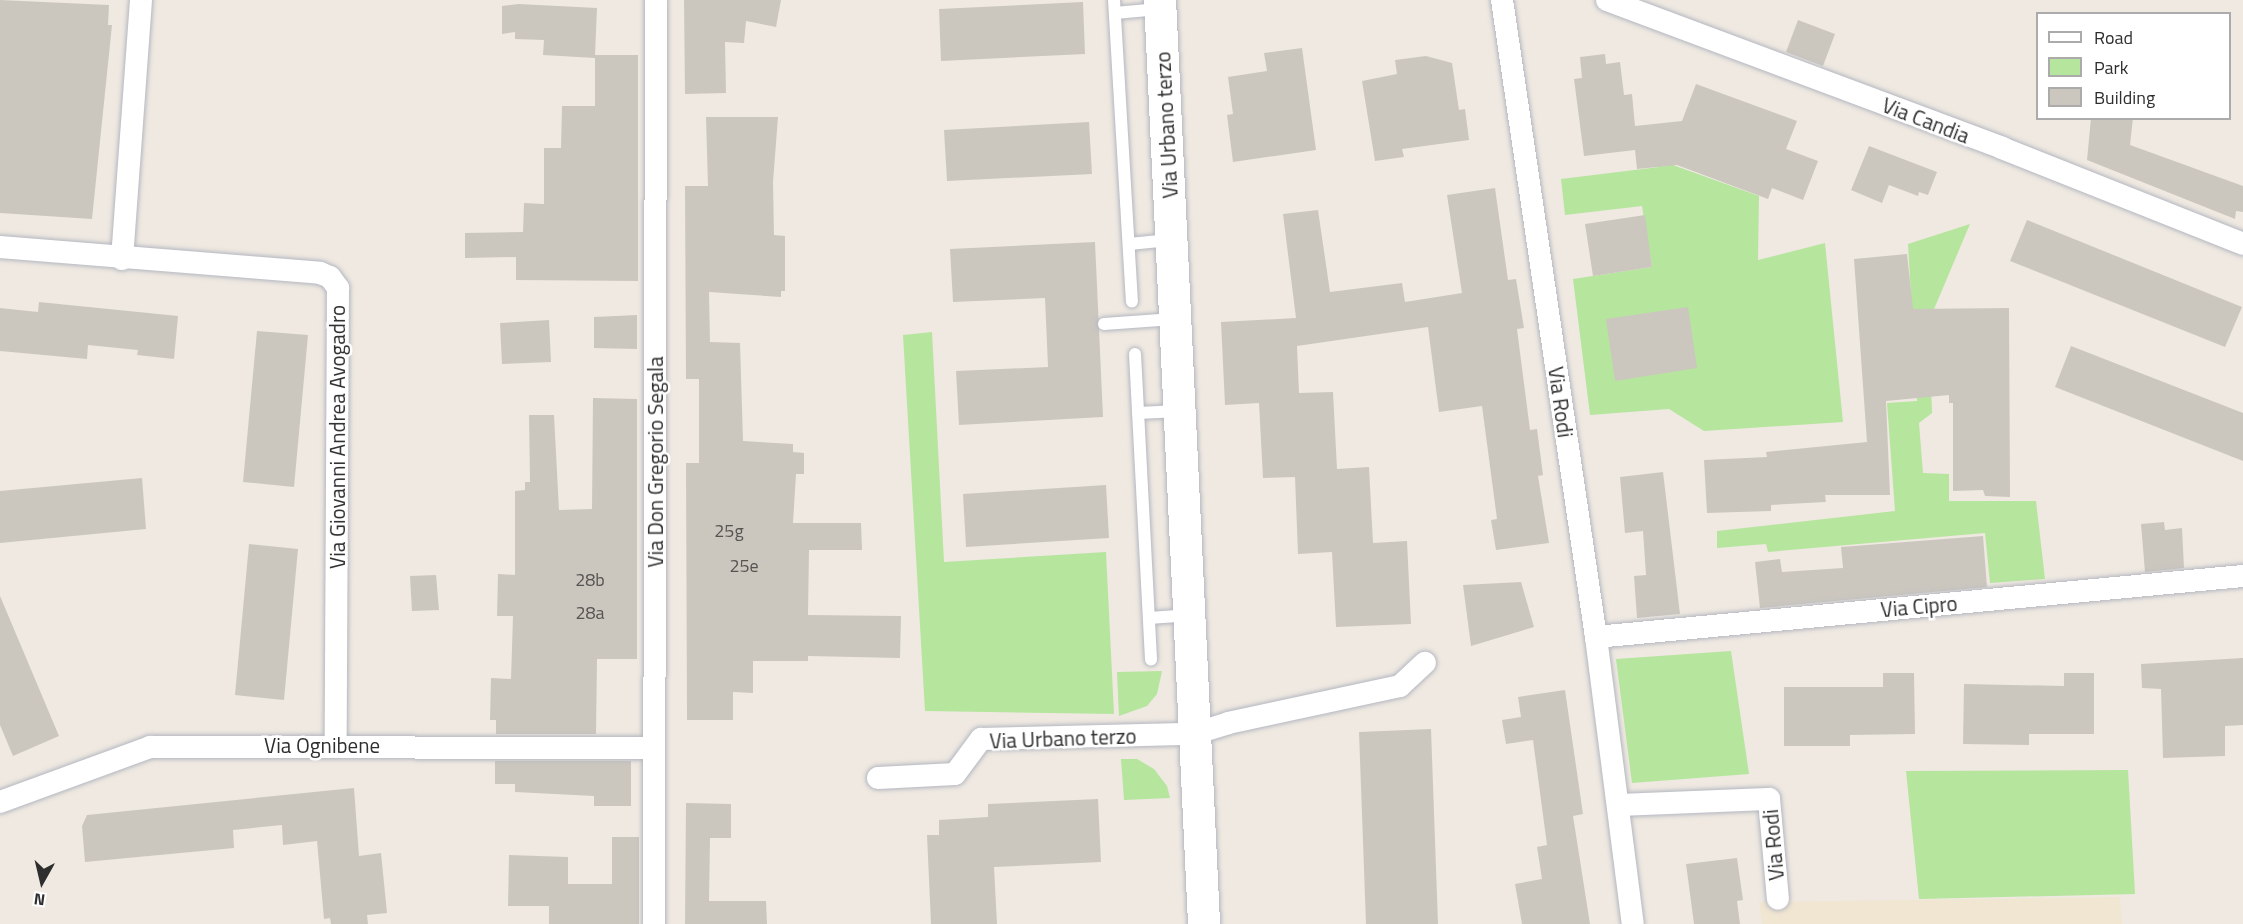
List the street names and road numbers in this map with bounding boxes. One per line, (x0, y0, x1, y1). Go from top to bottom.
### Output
street label: Via Urbano terzo (1150, 51, 1182, 199)
street label: Via Candia (1879, 92, 1973, 148)
street label: Via Giovanni Andrea Avogadro (324, 305, 350, 569)
street label: Via Don Gregorio Segala (642, 356, 668, 568)
street label: Via Rodi (1544, 365, 1578, 439)
street label: Via Cipro (1879, 590, 1959, 622)
street label: Via Urbano terzo (989, 723, 1137, 753)
street label: Via Ognibene (264, 732, 380, 758)
street label: Via Rodi (1757, 808, 1789, 882)

